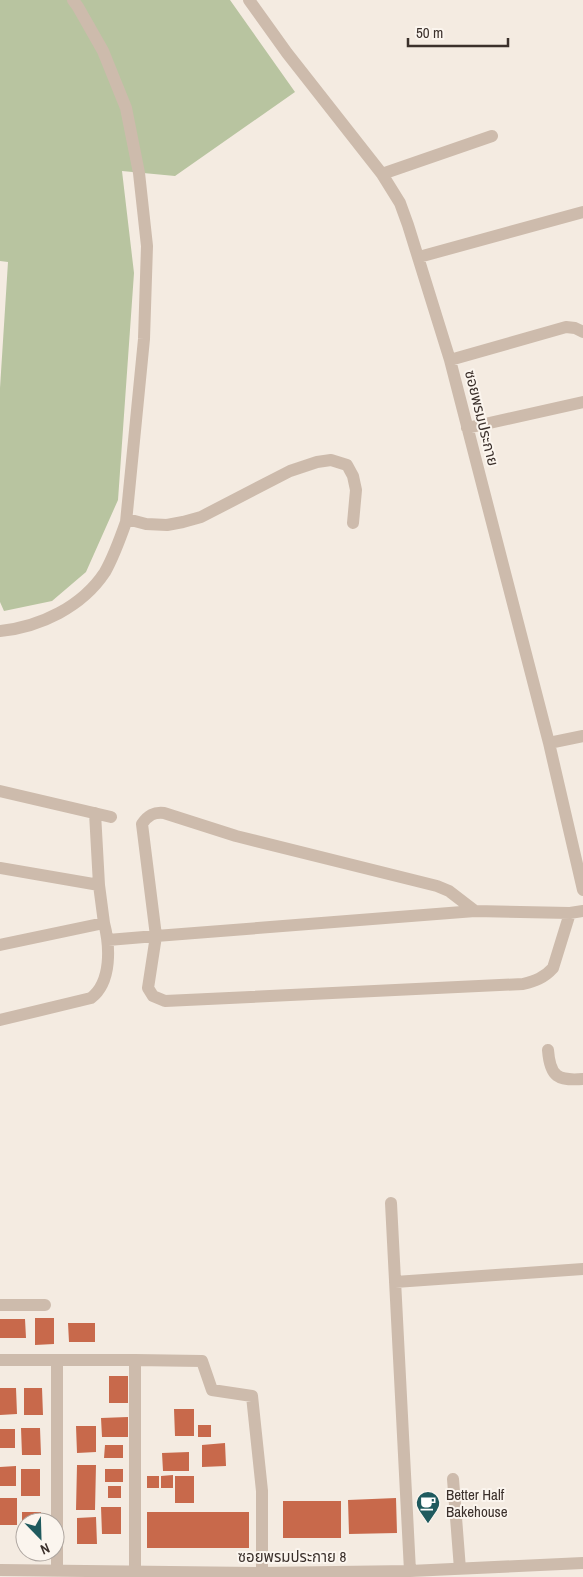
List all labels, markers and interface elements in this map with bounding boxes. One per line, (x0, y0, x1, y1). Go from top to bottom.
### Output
scale bar (408, 15, 508, 47)
text: 50 m (416, 22, 443, 43)
street label: ซอยพรมประกาย (460, 368, 504, 468)
place label: Better Half Bakehouse (446, 1484, 508, 1522)
cafe icon: Better Half Bakehouse (415, 1490, 441, 1524)
north arrow (15, 1512, 65, 1562)
text: N (38, 1539, 52, 1559)
street label: ซอยพรมประกาย 8 (238, 1546, 346, 1567)

